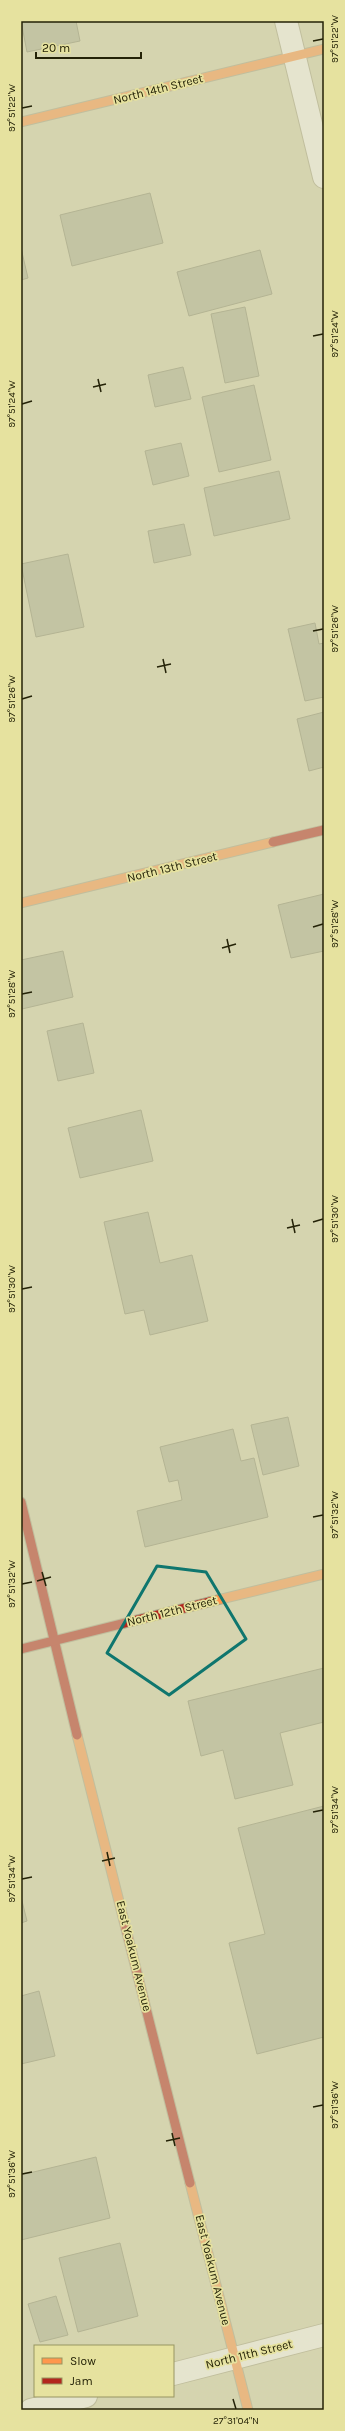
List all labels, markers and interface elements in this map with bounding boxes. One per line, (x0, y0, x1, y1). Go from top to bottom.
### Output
text: 97°51'22"W (329, 15, 341, 63)
scale bar (36, 34, 141, 60)
text: 20 m (42, 41, 70, 55)
street label: North 14th Street (112, 71, 205, 107)
text: 97°51'22"W (6, 84, 18, 132)
text: 97°51'24"W (329, 310, 341, 358)
text: 97°51'24"W (6, 380, 18, 428)
text: 97°51'26"W (329, 605, 341, 653)
text: 97°51'26"W (6, 675, 18, 723)
street label: North 13th Street (126, 849, 219, 885)
text: 97°51'28"W (329, 900, 341, 948)
text: 97°51'28"W (6, 970, 18, 1018)
text: 97°51'30"W (329, 1195, 341, 1243)
text: 97°51'30"W (6, 1265, 18, 1313)
text: 97°51'32"W (329, 1491, 341, 1539)
text: 97°51'32"W (6, 1560, 18, 1608)
street label: North 12th Street (126, 1593, 219, 1629)
text: 97°51'34"W (329, 1786, 341, 1834)
text: 97°51'34"W (6, 1855, 18, 1903)
street label: East Yoakum Avenue (113, 1899, 155, 2013)
text: 97°51'36"W (329, 2081, 341, 2129)
text: 97°51'36"W (6, 2150, 18, 2198)
street label: East Yoakum Avenue (192, 2213, 234, 2327)
street label: North 11th Street (204, 2336, 294, 2372)
legend (34, 2345, 174, 2397)
text: Slow (70, 2354, 96, 2368)
text: Jam (70, 2374, 93, 2388)
text: 27°31'04"N (213, 2415, 259, 2427)

